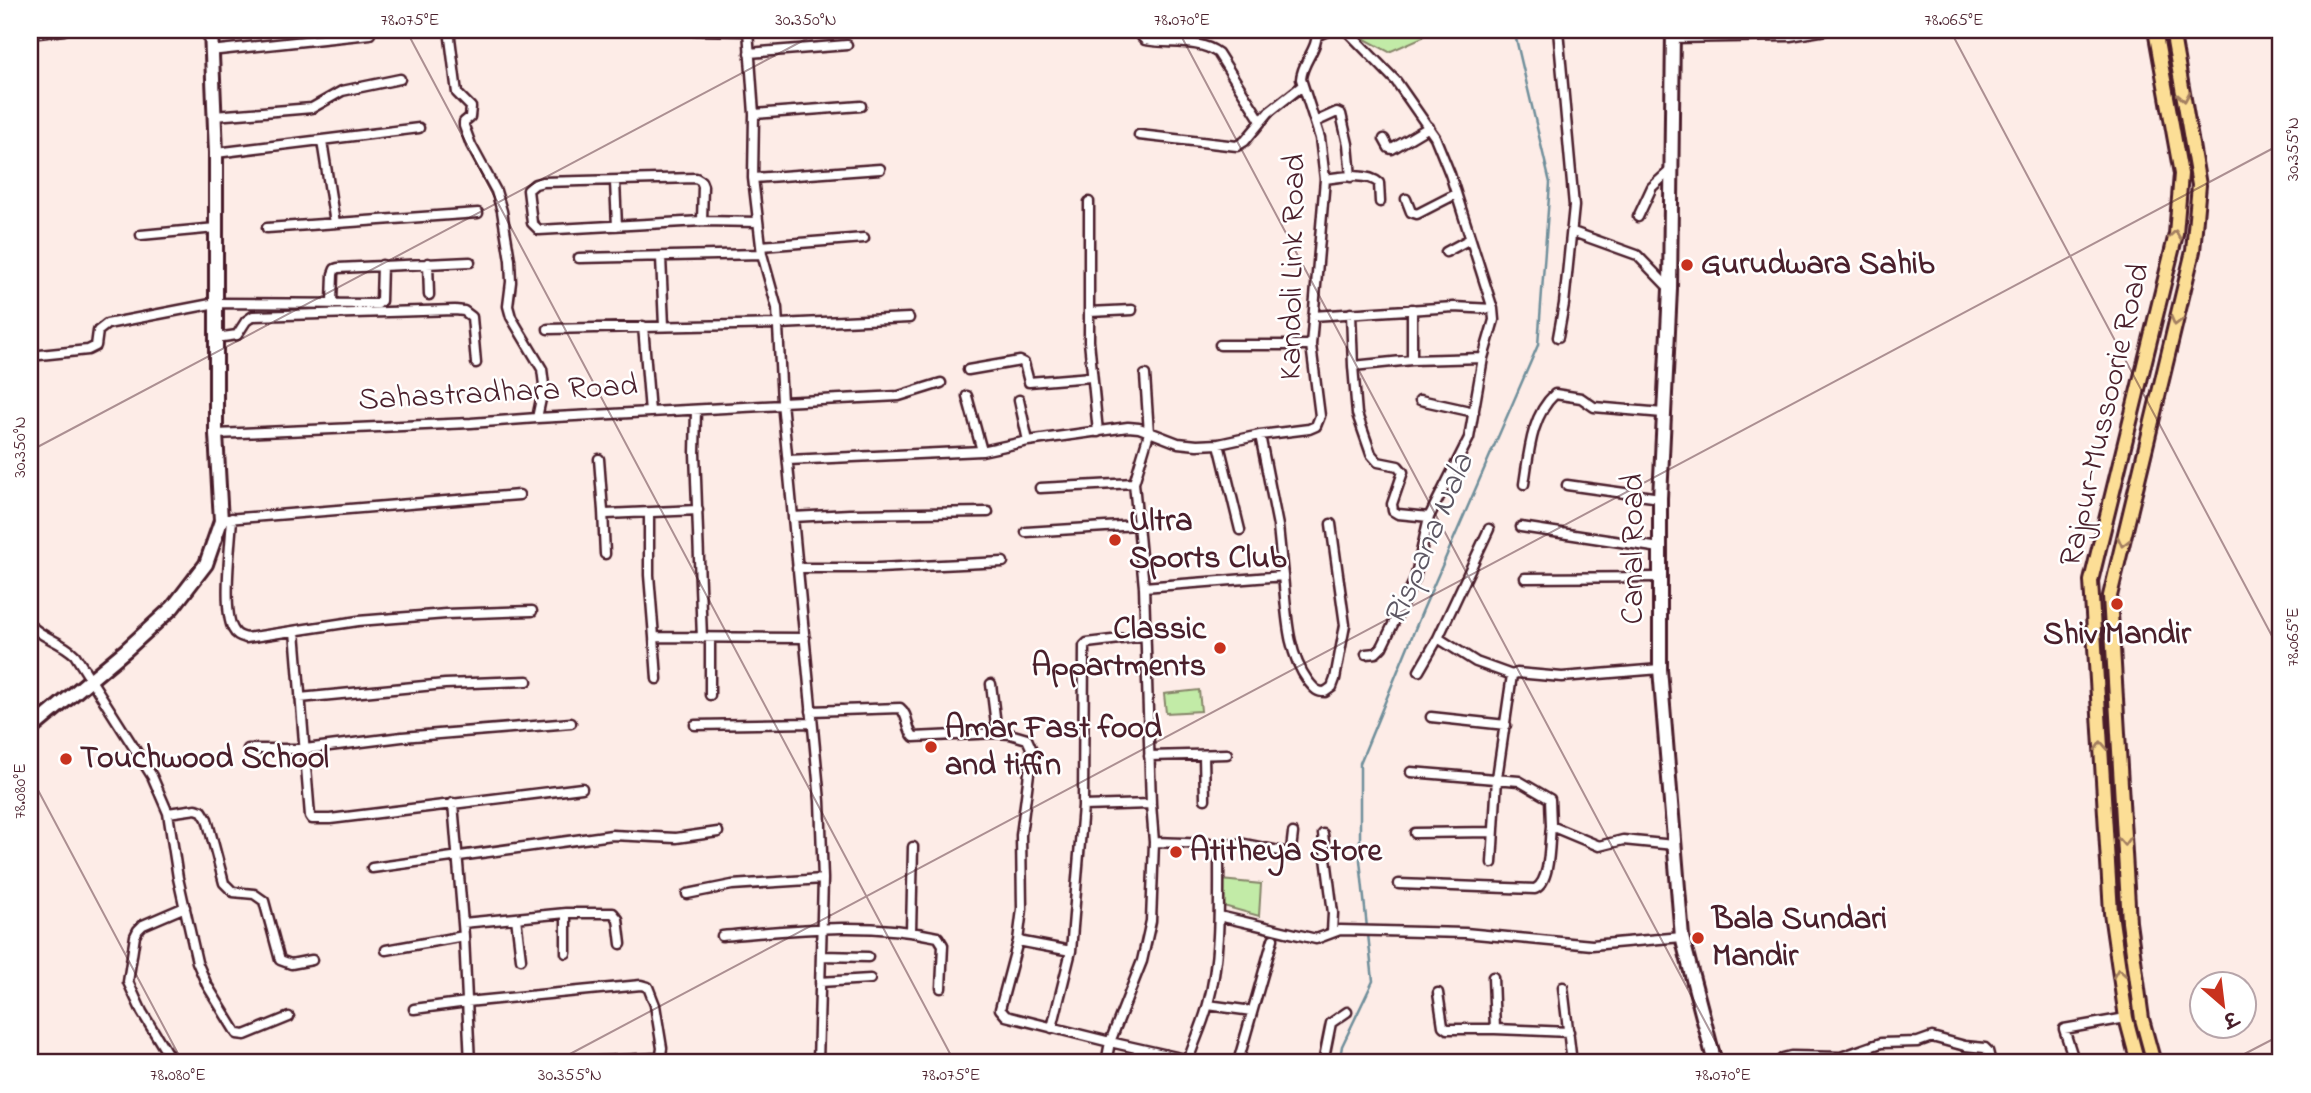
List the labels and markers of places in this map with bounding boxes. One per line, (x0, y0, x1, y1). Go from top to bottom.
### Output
place label: Gurudwara Sahib (1701, 242, 1935, 289)
marker: Gurudwara Sahib (1679, 257, 1695, 273)
place label: Ultra Sports Club (1129, 499, 1287, 583)
marker: Ultra Sports Club (1107, 532, 1123, 548)
marker: Shiv Mandir (2109, 596, 2125, 612)
place label: Classic Appartments (1032, 607, 1207, 691)
place label: Shiv Mandir (2043, 612, 2192, 659)
marker: Classic Appartments (1212, 640, 1228, 656)
place label: Amar Fast food and tiffin (945, 706, 1162, 790)
place label: Touchwood School (80, 736, 329, 783)
marker: Amar Fast food and tiffin (923, 739, 939, 755)
marker: Touchwood School (58, 751, 74, 767)
place label: Atitheya Store (1190, 829, 1383, 877)
marker: Atitheya Store (1168, 844, 1184, 860)
place label: Bala Sundari Mandir (1710, 897, 1887, 981)
marker: Bala Sundari Mandir (1690, 930, 1706, 946)

